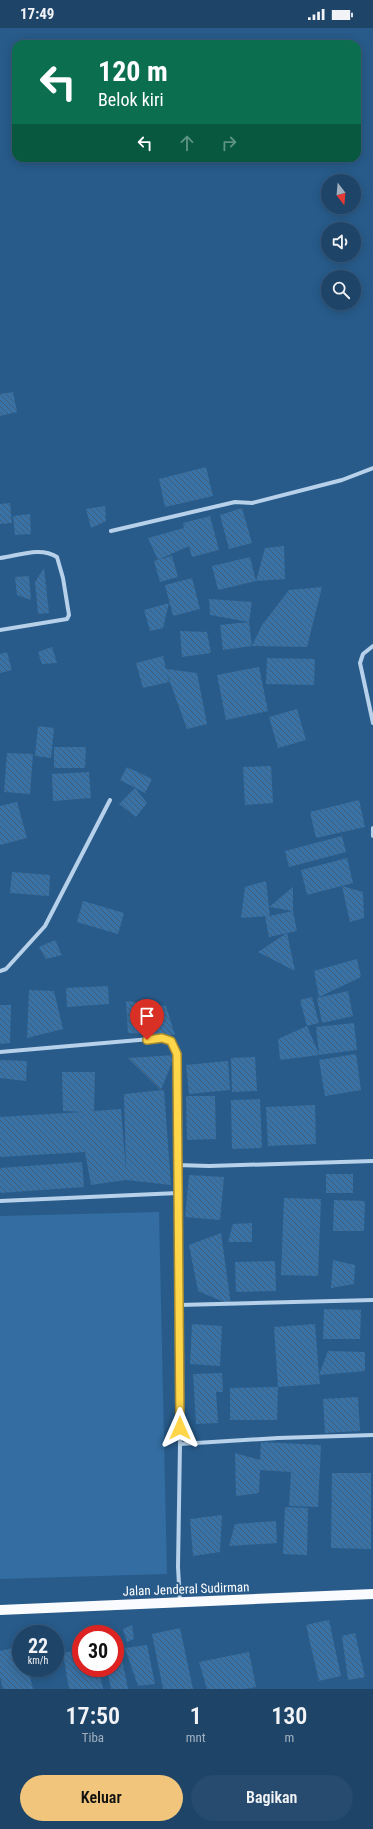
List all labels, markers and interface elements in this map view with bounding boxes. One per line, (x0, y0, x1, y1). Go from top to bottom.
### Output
text: 17:49 (20, 5, 54, 23)
text: 120 m (98, 55, 168, 88)
icon: left (32, 56, 84, 108)
text: Belok kiri (98, 89, 164, 110)
icon: left (134, 132, 156, 154)
icon: ahead (176, 132, 198, 154)
icon: right (218, 132, 240, 154)
north arrow (321, 174, 361, 214)
map controls (321, 174, 361, 310)
button: sound (321, 222, 361, 262)
button: search (321, 270, 361, 310)
pin (130, 999, 164, 1040)
icon: arrive (136, 1005, 158, 1027)
position arrow (159, 1407, 201, 1449)
street label: Jalan Jenderal Sudirman (122, 1579, 250, 1599)
speed limit sign: 30 (72, 1625, 124, 1677)
text: 22 (28, 1634, 48, 1658)
text: km/h (28, 1655, 48, 1666)
text: 17:50 (66, 1702, 120, 1730)
text: 1 (190, 1702, 202, 1730)
text: 130 (271, 1702, 307, 1730)
text: Tiba (82, 1730, 104, 1745)
text: mnt (186, 1730, 206, 1745)
text: m (284, 1730, 294, 1745)
button: Keluar (20, 1775, 183, 1821)
button: Bagikan (191, 1775, 353, 1821)

